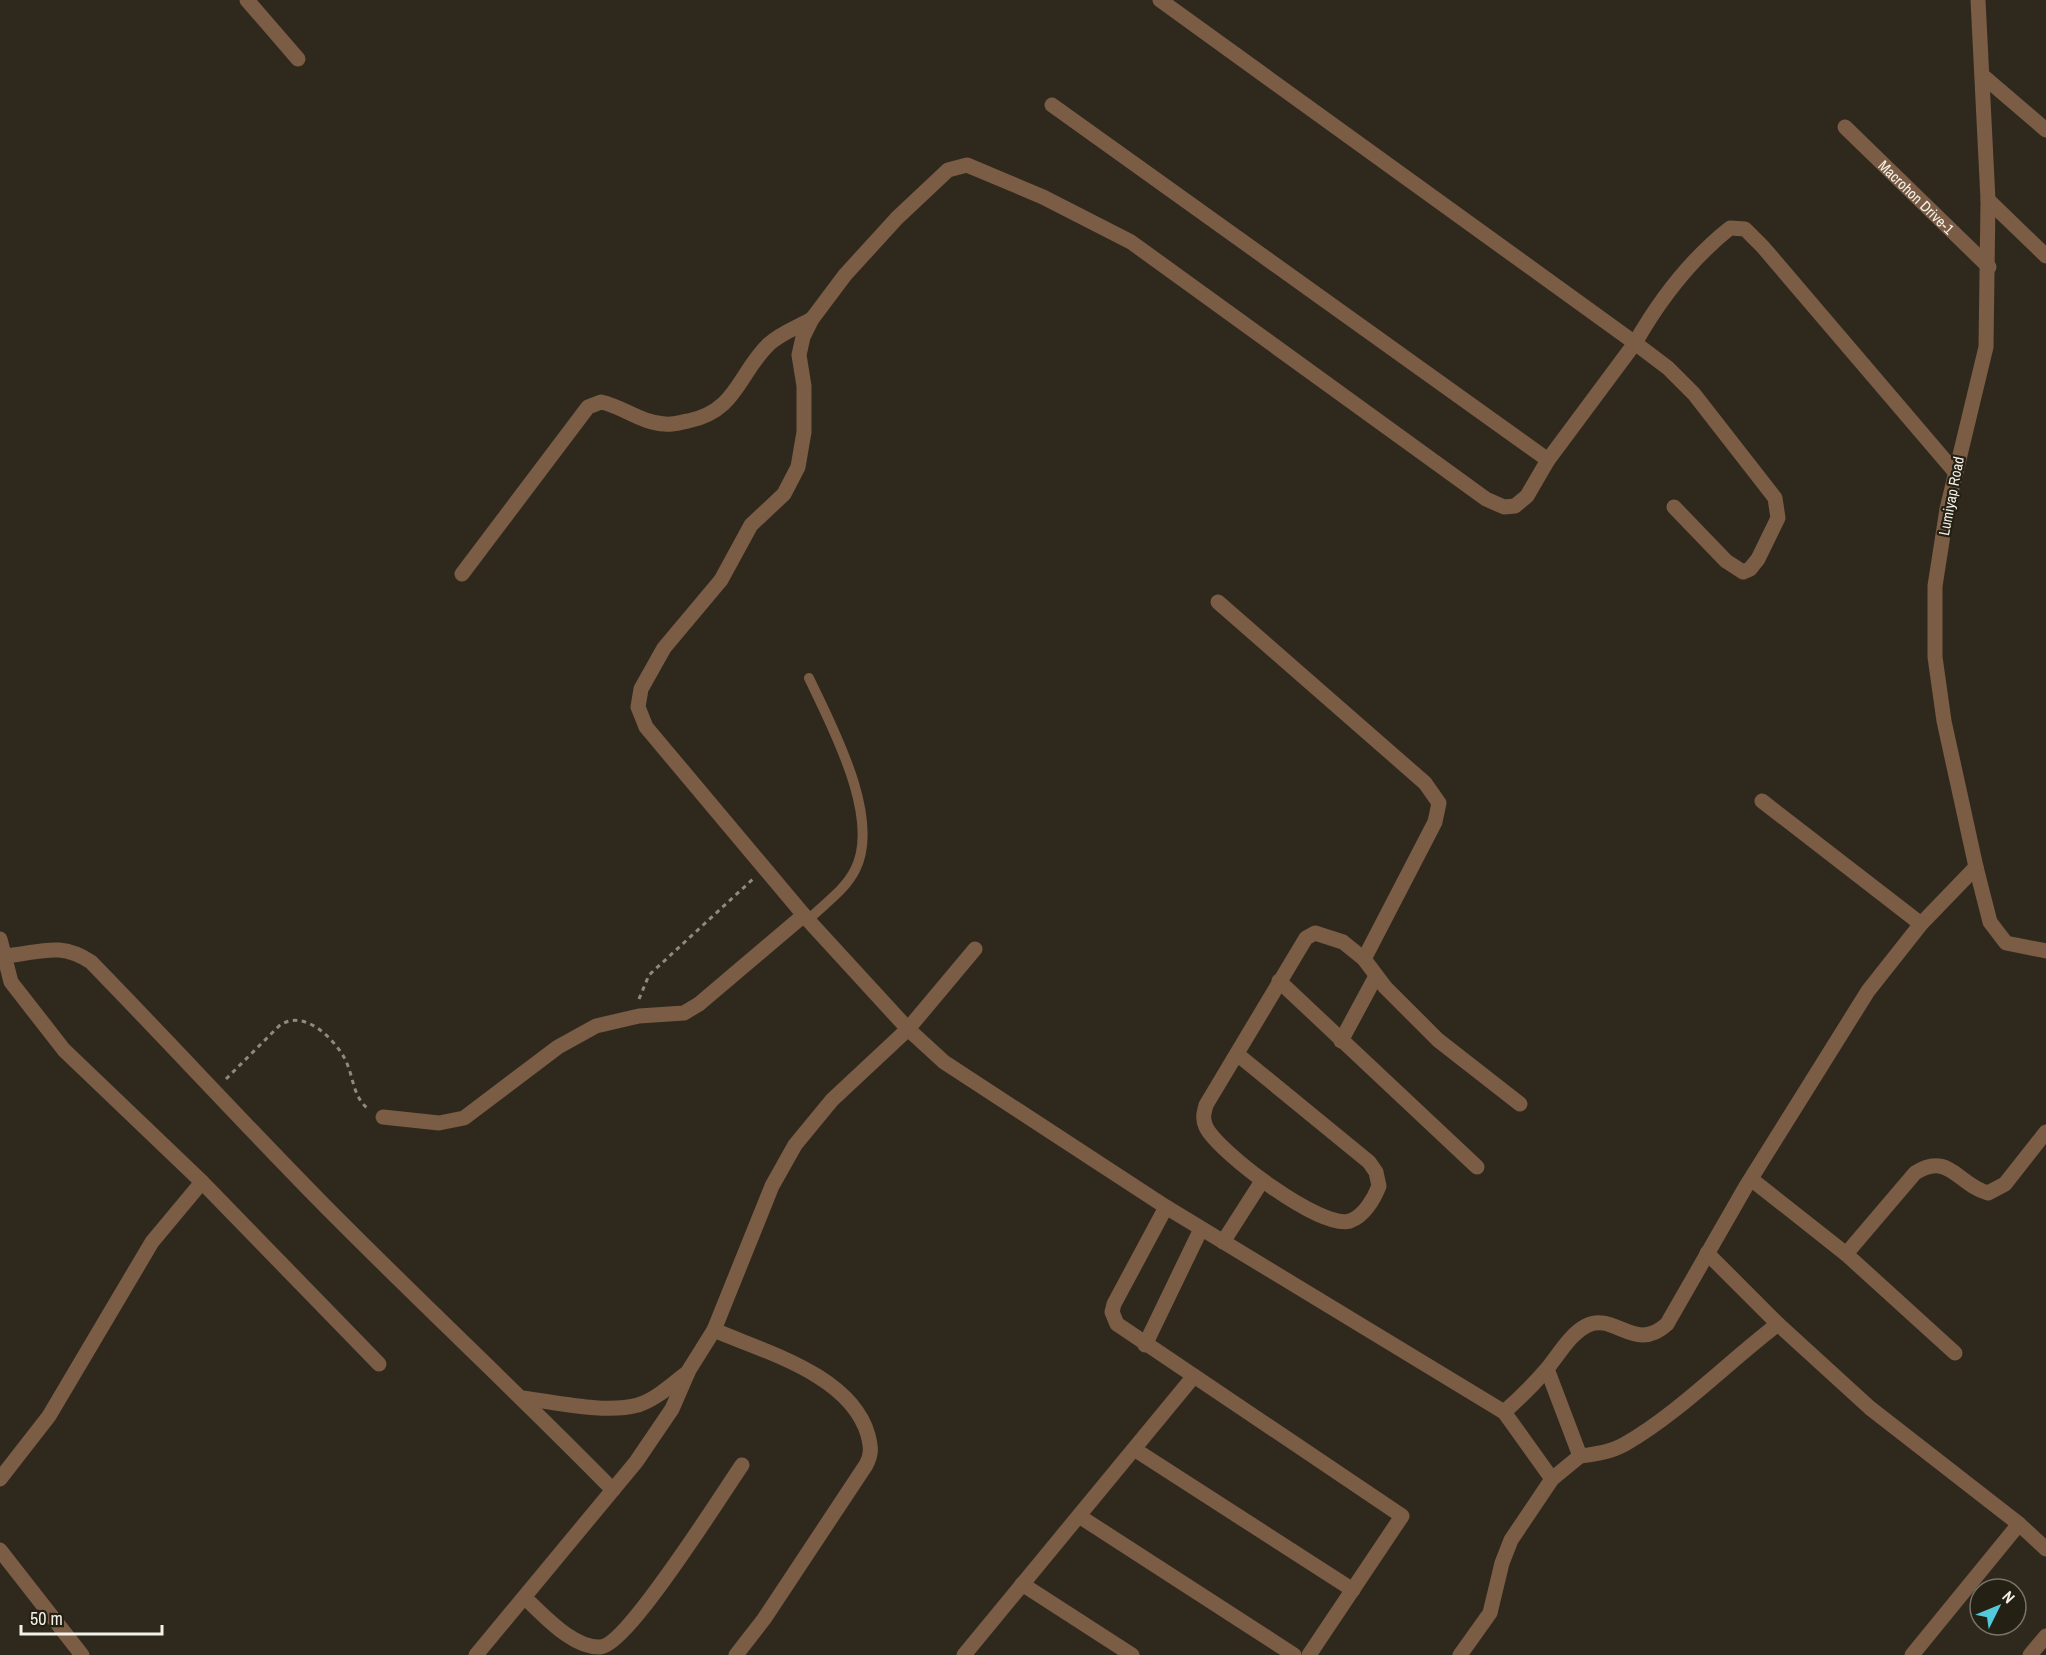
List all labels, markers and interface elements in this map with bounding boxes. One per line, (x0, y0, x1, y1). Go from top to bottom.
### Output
street label: Macrohon Drive-1 (1874, 155, 1959, 239)
street label: Lumiyap Road (1933, 455, 1969, 537)
north arrow (1968, 1577, 2028, 1637)
text: N (1998, 1586, 2020, 1608)
scale bar (21, 1598, 162, 1636)
text: 50 m (30, 1606, 63, 1631)

